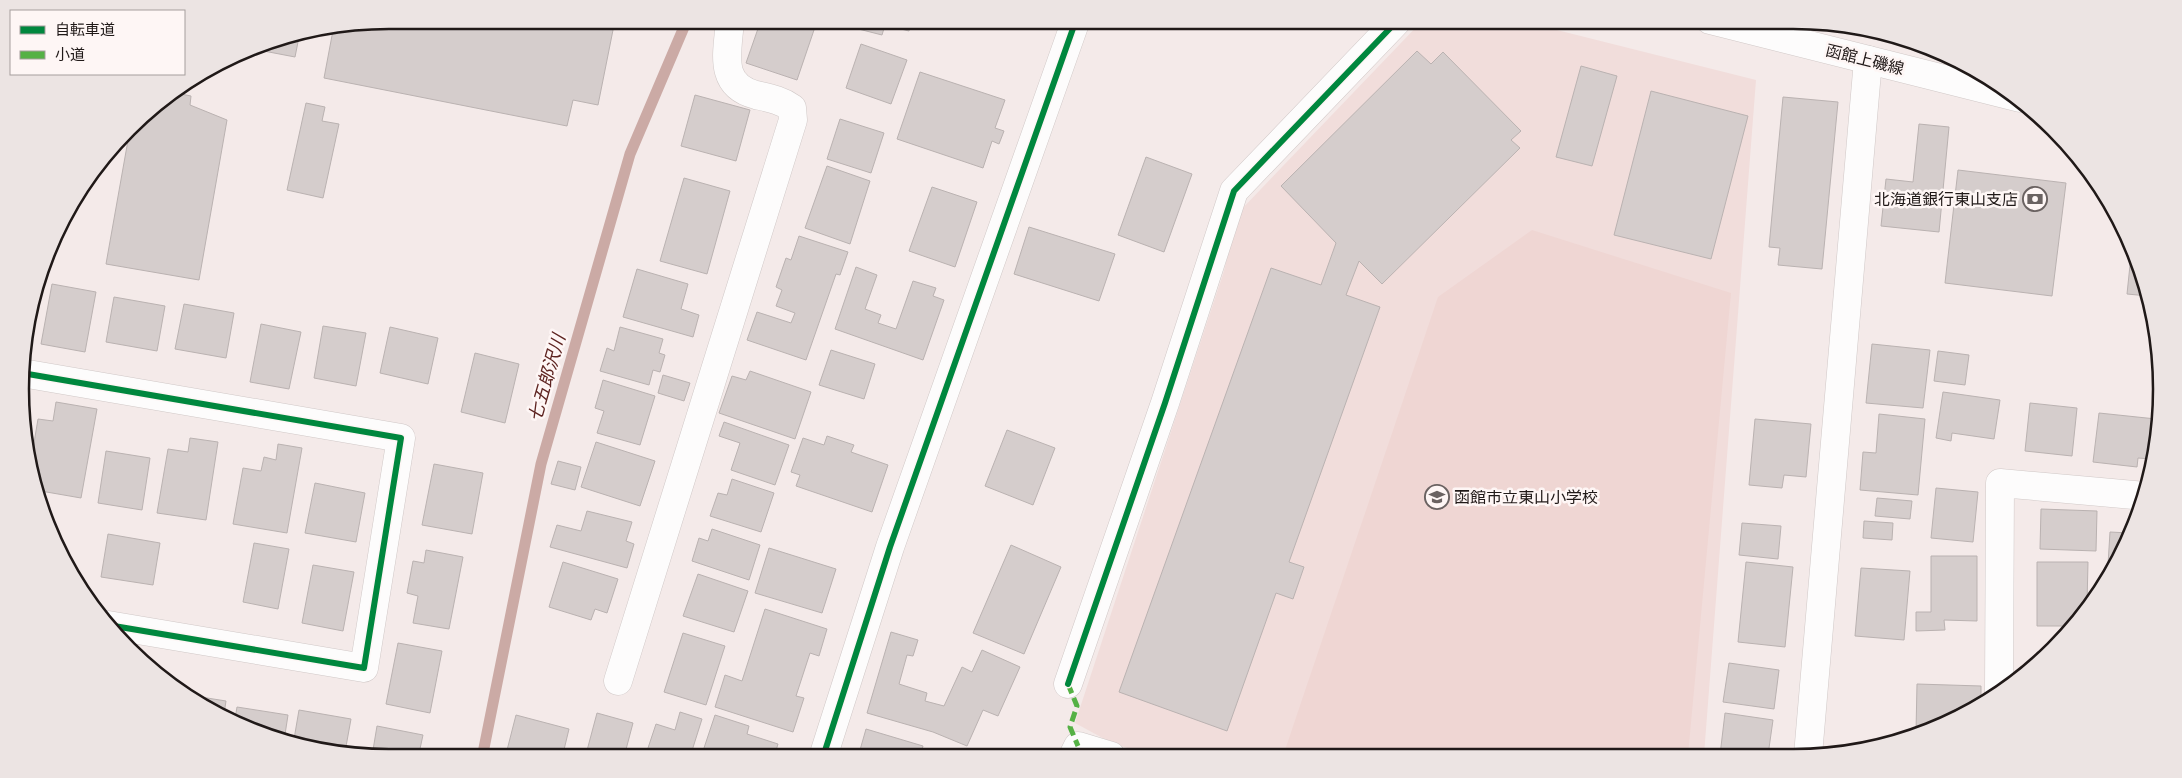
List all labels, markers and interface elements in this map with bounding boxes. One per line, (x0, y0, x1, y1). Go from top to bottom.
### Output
legend (10, 10, 185, 75)
text: 自転車道 (55, 17, 115, 40)
street label: 函館上磯線 (1824, 37, 1907, 79)
text: 小道 (55, 42, 85, 65)
place label: 北海道銀行東山支店 (1874, 186, 2018, 210)
bank icon: 北海道銀行東山支店 (2022, 186, 2048, 212)
water label: 七五郎沢川 (520, 329, 571, 425)
school or university icon: 函館市立東山小学校 (1424, 484, 1450, 510)
place label: 函館市立東山小学校 (1454, 484, 1598, 508)

